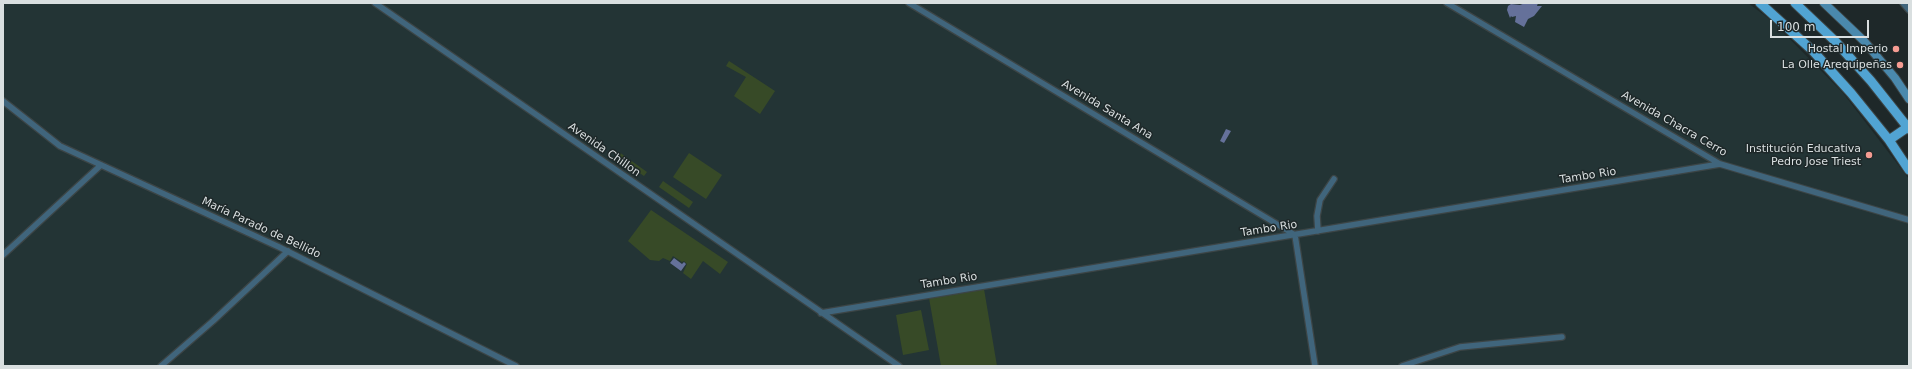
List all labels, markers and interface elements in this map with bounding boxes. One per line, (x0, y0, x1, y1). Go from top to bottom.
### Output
scale bar (1772, 12, 1871, 38)
text: 100 m (1777, 20, 1815, 34)
place label: Hostal Imperio (1808, 42, 1888, 56)
marker: Hostal Imperio (1891, 44, 1901, 54)
place label: La Olle Arequipeñas (1782, 58, 1892, 72)
marker: La Olle Arequipeñas (1895, 60, 1905, 70)
street label: Avenida Santa Ana (1059, 78, 1155, 142)
street label: Avenida Chacra Cerro (1619, 88, 1729, 160)
street label: Avenida Chillon (565, 120, 643, 180)
place label: Institución Educativa Pedro Jose Triest (1746, 142, 1861, 168)
marker: Institución Educativa Pedro Jose Triest (1864, 150, 1874, 160)
street label: Tambo Rio (1559, 165, 1617, 187)
street label: María Parado de Bellido (199, 195, 323, 261)
street label: Tambo Rio (1240, 218, 1298, 240)
street label: Tambo Rio (920, 270, 978, 292)

